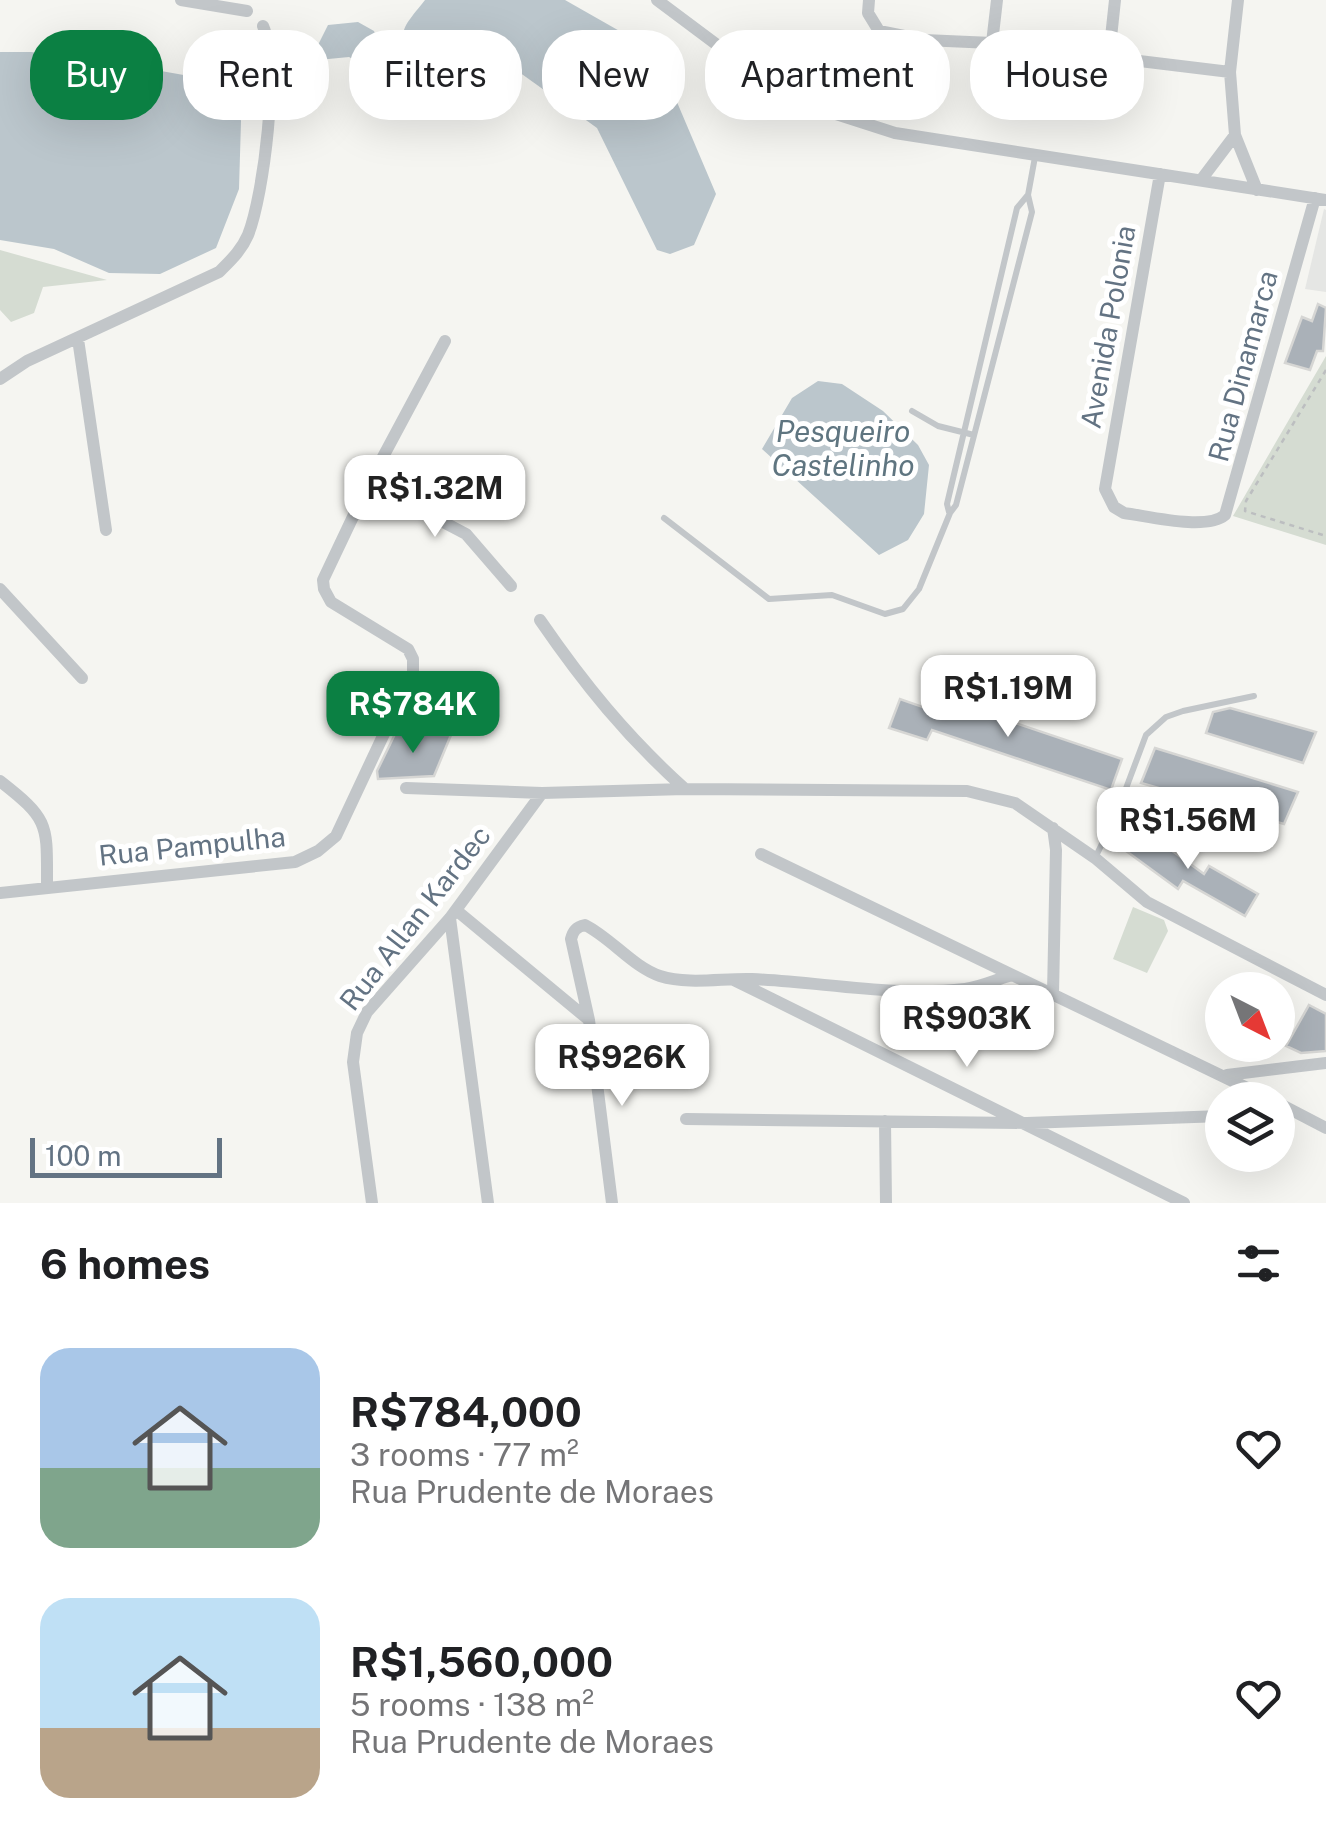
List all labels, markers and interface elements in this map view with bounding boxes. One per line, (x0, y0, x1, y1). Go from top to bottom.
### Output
chip: Buy (30, 30, 163, 120)
chip: Rent (183, 30, 329, 120)
chip: Filters (349, 30, 522, 120)
chip: New (542, 30, 685, 120)
chip: Apartment (705, 30, 950, 120)
chip: House (970, 30, 1144, 120)
street label: Avenida Polonia (1073, 223, 1142, 431)
street label: Rua Dinamarca (1201, 267, 1284, 465)
water label: Pesqueiro Castelinho (771, 413, 915, 483)
pin: R$1.32M (343, 455, 527, 540)
text: R$1.32M (366, 469, 504, 506)
pin: R$1.19M (916, 655, 1100, 740)
text: R$1.19M (943, 669, 1073, 706)
pin: R$784K (332, 671, 494, 756)
text: R$784K (348, 685, 478, 722)
pin: R$1.56M (1096, 787, 1280, 872)
text: R$1.56M (1119, 801, 1257, 838)
street label: Rua Pampulha (97, 819, 287, 872)
street label: Rua Allan Kardec (332, 819, 497, 1016)
north arrow (1205, 972, 1295, 1062)
map controls (1205, 972, 1295, 1172)
pin: R$903K (886, 985, 1048, 1070)
text: R$903K (902, 999, 1032, 1036)
pin: R$926K (541, 1024, 703, 1109)
text: R$926K (557, 1038, 687, 1075)
button: layers (1205, 1082, 1295, 1172)
scale bar (30, 1133, 222, 1178)
text: 100 m (45, 1139, 122, 1172)
icon: filters (1231, 1236, 1286, 1291)
text: 6 homes (40, 1239, 210, 1288)
text: R$784,000 (350, 1387, 582, 1436)
icon: home (120, 1388, 240, 1508)
icon: heart (1231, 1421, 1286, 1476)
text: 3 rooms · 77 m² (350, 1436, 579, 1473)
text: Rua Prudente de Moraes (350, 1473, 714, 1510)
text: R$1,560,000 (350, 1637, 613, 1686)
icon: home (120, 1638, 240, 1758)
icon: heart (1231, 1671, 1286, 1726)
text: 5 rooms · 138 m² (350, 1686, 594, 1723)
text: Rua Prudente de Moraes (350, 1723, 714, 1760)

